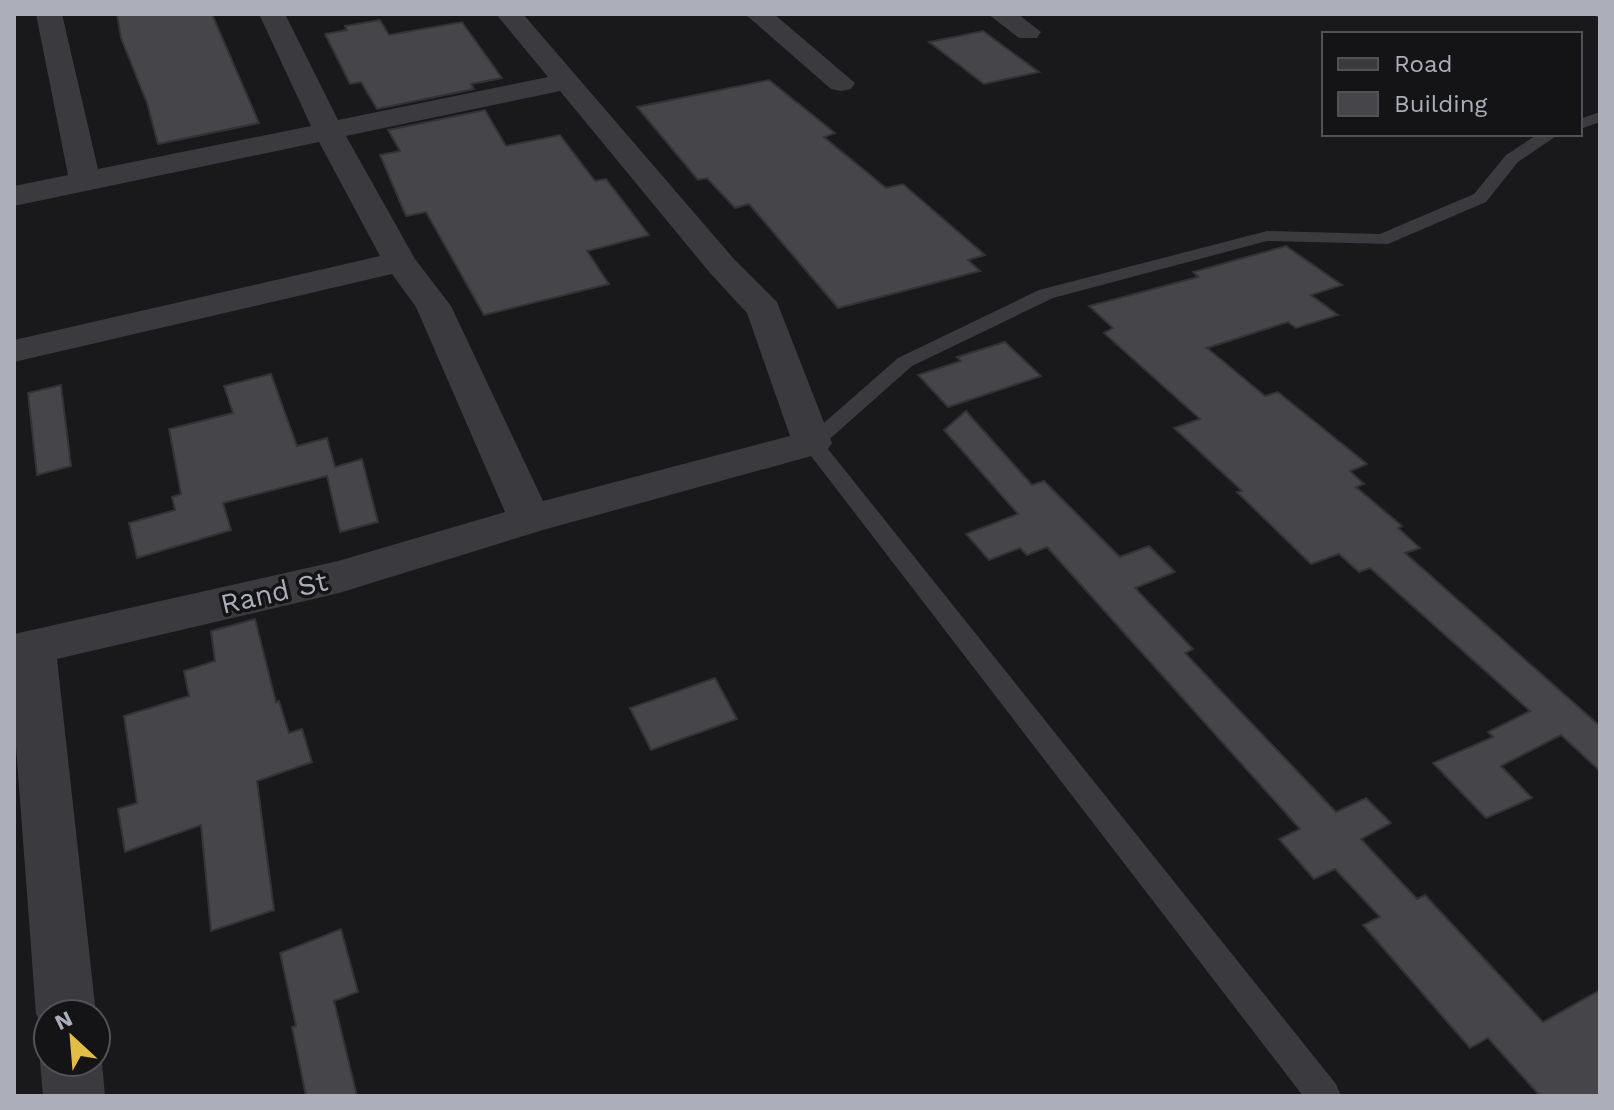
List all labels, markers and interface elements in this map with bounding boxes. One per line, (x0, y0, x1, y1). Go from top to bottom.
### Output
legend (1322, 32, 1582, 136)
text: Road (1394, 50, 1453, 78)
text: Building (1394, 90, 1487, 118)
street label: Rand St (217, 564, 331, 621)
north arrow (32, 998, 112, 1078)
text: N (51, 1006, 76, 1035)

